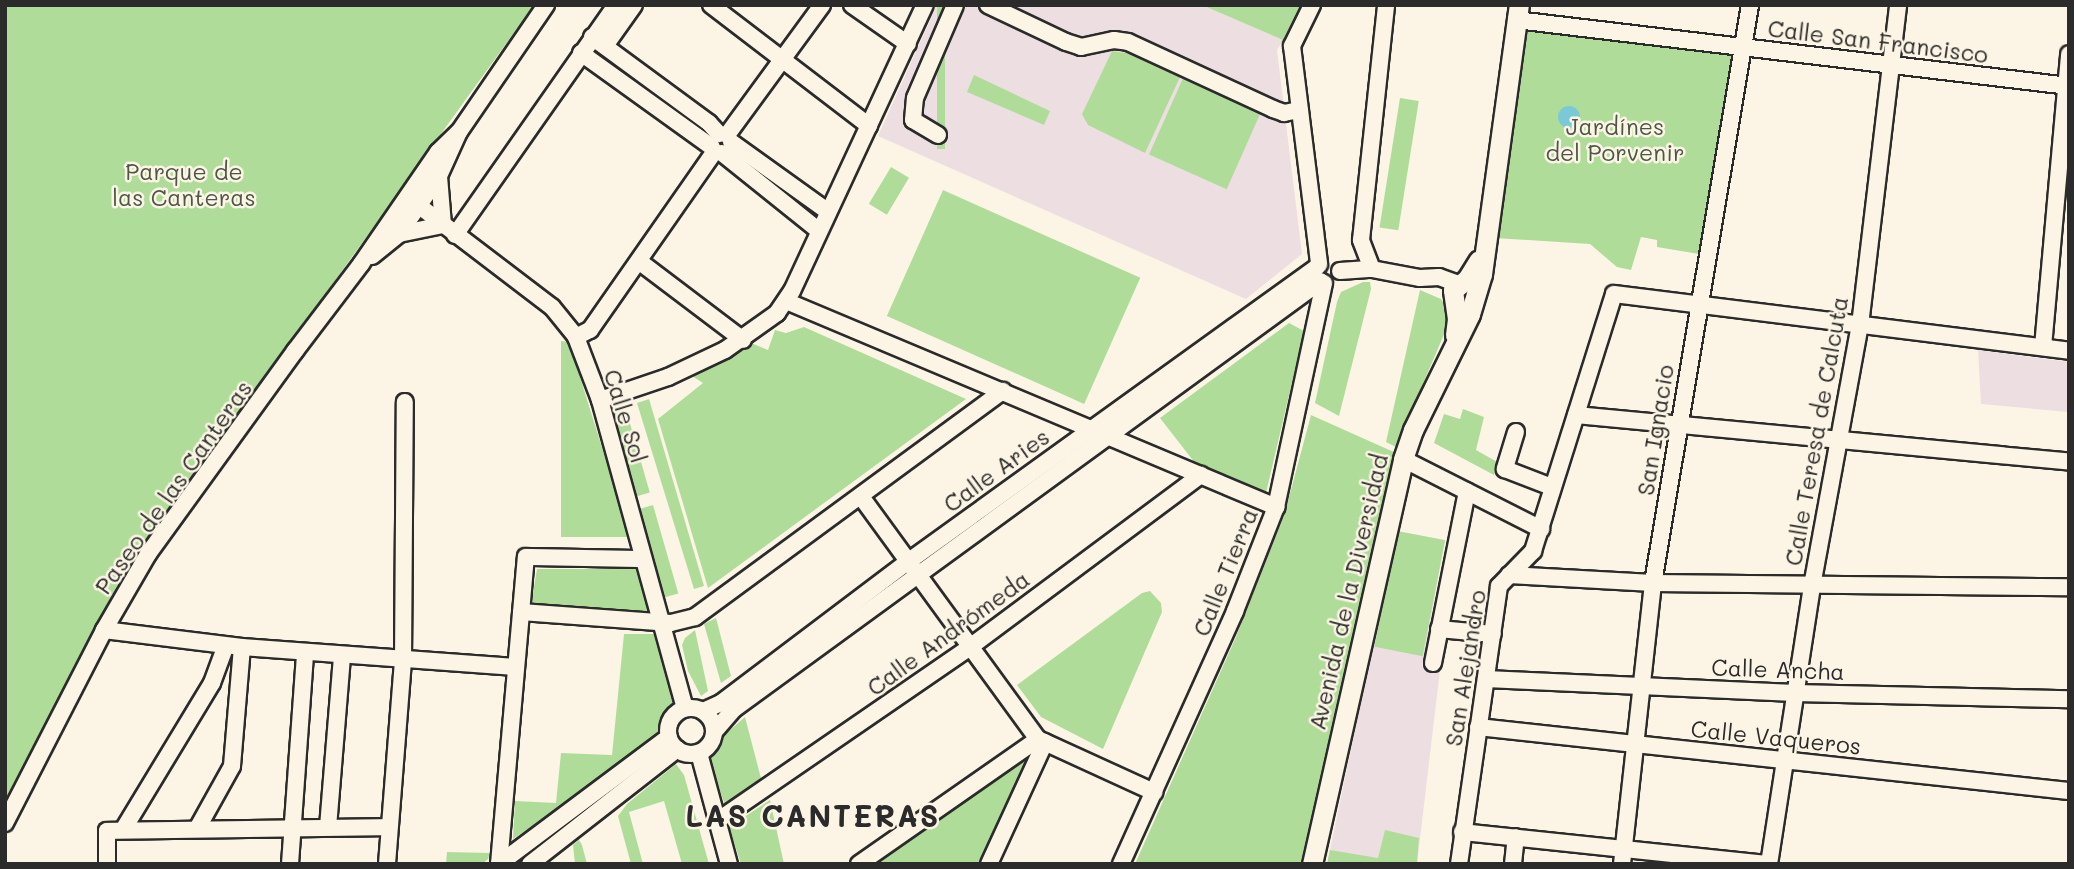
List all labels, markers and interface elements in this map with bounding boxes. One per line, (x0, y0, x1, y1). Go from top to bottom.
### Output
street label: Calle San Francisco (1766, 14, 1990, 68)
park label: Jardínes del Porvenir (1546, 112, 1684, 166)
park label: Parque de las Canteras (112, 157, 256, 211)
street label: Calle Teresa de Calcuta (1779, 294, 1853, 568)
street label: San Ignacio (1631, 363, 1679, 497)
street label: Calle Sol (599, 366, 653, 466)
street label: Paseo de las Canteras (89, 375, 257, 599)
street label: Calle Aries (938, 422, 1054, 518)
street label: Avenida de la Diversidad (1303, 451, 1393, 733)
street label: Calle Tierra (1187, 504, 1263, 640)
street label: Calle Andrómeda (861, 565, 1035, 701)
street label: San Alejandro (1439, 588, 1491, 748)
street label: Calle Ancha (1711, 653, 1845, 685)
street label: Calle Vaqueros (1690, 714, 1862, 760)
district label: LAS CANTERAS (687, 797, 939, 833)

